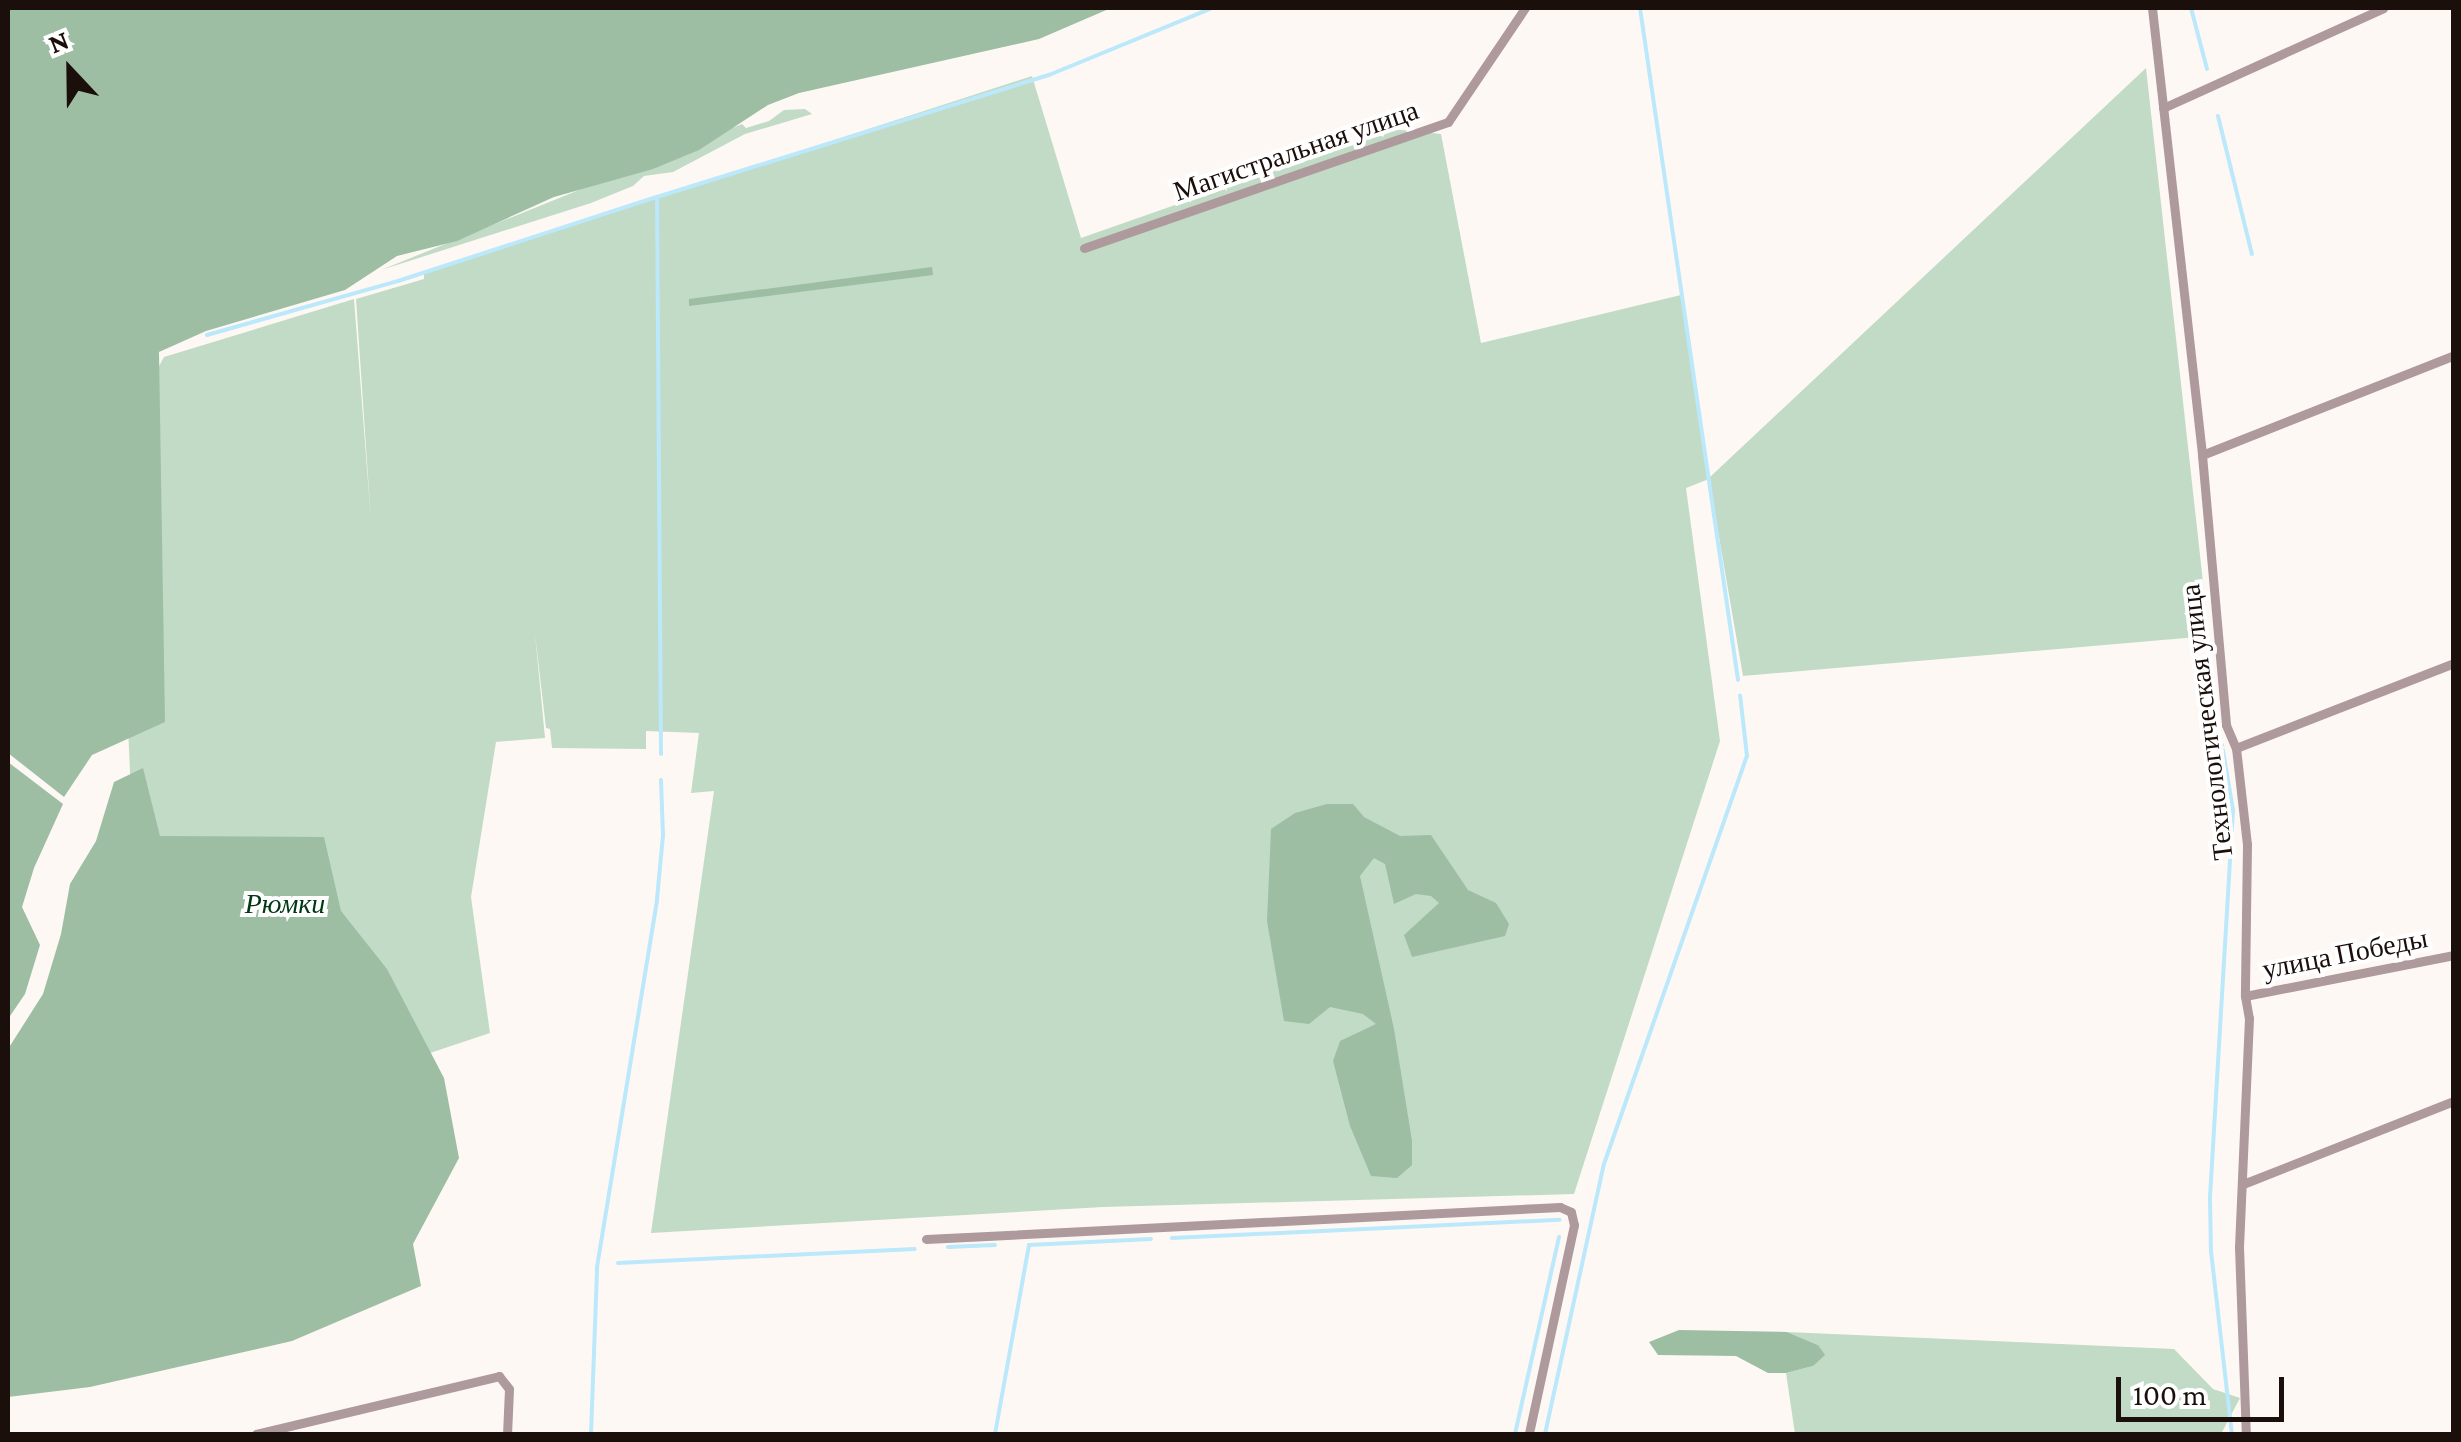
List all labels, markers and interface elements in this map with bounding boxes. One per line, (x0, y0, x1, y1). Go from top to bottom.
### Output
north arrow (20, 20, 120, 120)
text: N (44, 24, 73, 60)
street label: Магистральная улица (1169, 93, 1423, 209)
street label: Технологическая улица (2173, 582, 2241, 862)
park label: Рюмки (245, 887, 325, 921)
street label: улица Победы (2260, 922, 2430, 986)
scale bar (2121, 1357, 2288, 1419)
text: 100 m (2133, 1378, 2207, 1411)

